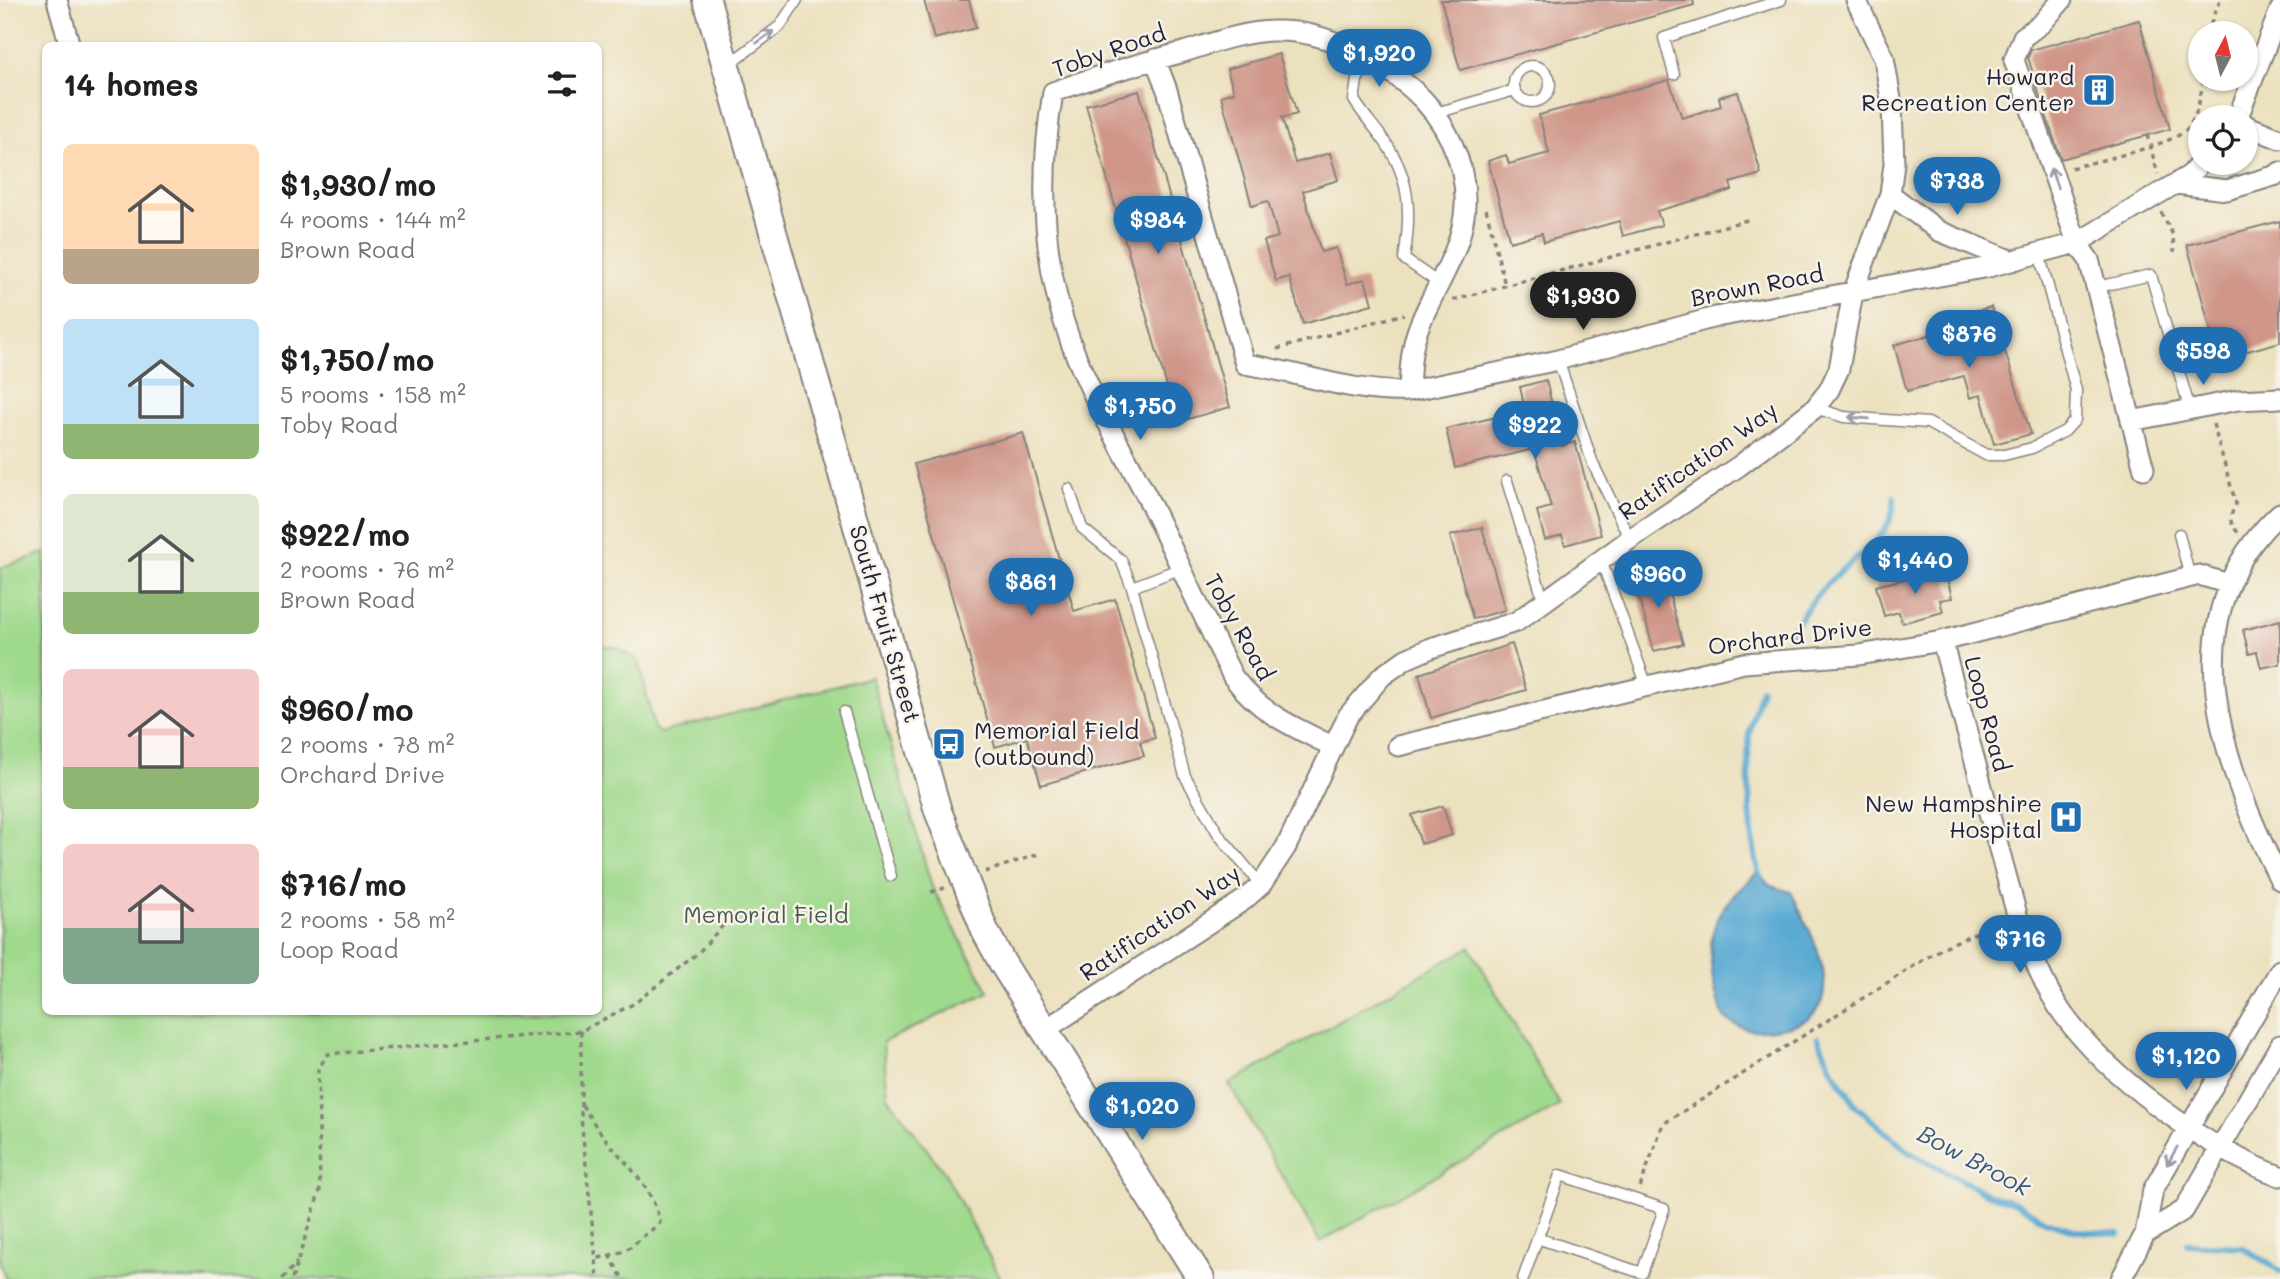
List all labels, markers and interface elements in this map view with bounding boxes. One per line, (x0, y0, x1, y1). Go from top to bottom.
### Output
street label: Toby Road (1048, 17, 1169, 83)
north arrow (2188, 21, 2258, 91)
map controls (2188, 21, 2258, 175)
pin: $1,920 (1322, 29, 1436, 89)
one-way arrow (755, 30, 774, 45)
text: $1,920 (1343, 37, 1415, 67)
place label: Howard Recreation Center (1861, 61, 2074, 117)
text: 14 homes (63, 64, 199, 104)
icon: filters (543, 65, 581, 103)
building icon: Howard Recreation Center (2080, 71, 2118, 109)
button: locate (2188, 105, 2258, 175)
pin: $738 (1916, 158, 1998, 217)
text: $1,930/mo (280, 164, 436, 204)
text: $738 (1929, 165, 1985, 195)
one-way arrow (2047, 168, 2059, 190)
icon: home (119, 172, 203, 256)
pin: $984 (1117, 196, 1199, 256)
text: 4 rooms · 144 m² (280, 204, 466, 234)
text: $984 (1130, 204, 1186, 234)
text: Brown Road (280, 234, 415, 264)
street label: Brown Road (1688, 257, 1826, 313)
pin: $1,930 (1526, 272, 1640, 332)
text: $1,930 (1546, 280, 1620, 310)
pin: $876 (1928, 310, 2010, 370)
text: $876 (1941, 318, 1997, 348)
pin: $598 (2162, 328, 2244, 387)
text: $598 (2175, 335, 2231, 365)
text: $1,750/mo (280, 339, 434, 379)
icon: home (119, 347, 203, 431)
text: 5 rooms · 158 m² (280, 379, 466, 409)
pin: $1,750 (1083, 382, 1197, 442)
text: $1,750 (1104, 390, 1176, 420)
street label: Ratification Way (1612, 394, 1783, 526)
pin: $922 (1494, 402, 1576, 461)
text: Toby Road (280, 409, 398, 439)
text: $922 (1508, 409, 1562, 439)
one-way arrow (1849, 412, 1871, 425)
text: $922/mo (280, 514, 410, 554)
street label: South Fruit Street (843, 521, 929, 726)
icon: home (119, 522, 203, 606)
pin: $1,440 (1858, 536, 1972, 596)
text: $1,440 (1877, 544, 1953, 574)
pin: $960 (1617, 550, 1699, 610)
text: 2 rooms · 76 m² (280, 554, 454, 584)
pin: $861 (990, 558, 1072, 618)
text: $960 (1630, 558, 1686, 588)
text: $861 (1005, 566, 1057, 596)
street label: Toby Road (1198, 568, 1282, 685)
text: Brown Road (280, 584, 415, 614)
street label: Orchard Drive (1706, 611, 1874, 661)
street label: Loop Road (1958, 653, 2018, 775)
text: $960/mo (280, 689, 414, 729)
icon: home (119, 697, 203, 781)
place label: Memorial Field (outbound) (974, 715, 1139, 771)
bus stop icon: Memorial Field (outbound) (930, 725, 968, 763)
text: 2 rooms · 78 m² (280, 729, 454, 759)
text: Orchard Drive (280, 759, 445, 789)
place label: New Hampshire Hospital (1865, 788, 2042, 844)
hospital icon: New Hampshire Hospital (2047, 798, 2085, 836)
street label: Ratification Way (1073, 857, 1246, 987)
text: $716/mo (280, 864, 406, 904)
icon: home (119, 872, 203, 956)
park label: Memorial Field (683, 899, 849, 929)
text: 2 rooms · 58 m² (280, 904, 455, 934)
pin: $716 (1979, 916, 2061, 975)
text: $716 (1994, 923, 2046, 953)
text: Loop Road (280, 934, 398, 964)
pin: $1,120 (2129, 1032, 2243, 1092)
text: $1,120 (2151, 1040, 2221, 1070)
pin: $1,020 (1085, 1082, 1199, 1142)
text: $1,020 (1105, 1090, 1179, 1120)
water label: Bow Brook (1913, 1117, 2038, 1203)
one-way arrow (2165, 1146, 2179, 1166)

